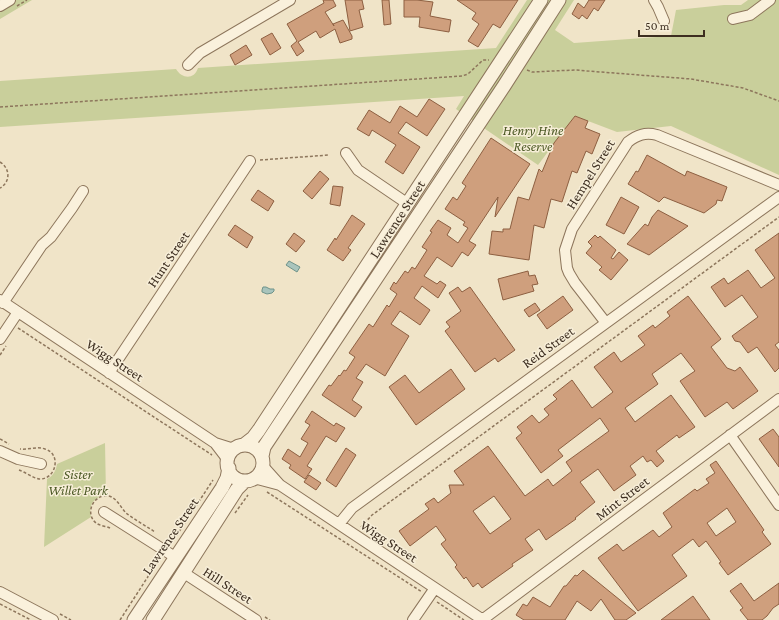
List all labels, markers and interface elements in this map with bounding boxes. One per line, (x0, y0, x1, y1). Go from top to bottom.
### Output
scale bar (639, 12, 704, 38)
text: 50 m (645, 19, 670, 33)
park label: Henry Hine Reserve (503, 122, 564, 154)
street label: Hempel Street (562, 136, 618, 212)
street label: Lawrence Street (366, 177, 428, 261)
street label: Hunt Street (143, 228, 193, 290)
street label: Reid Street (519, 323, 577, 371)
street label: Wigg Street (83, 336, 147, 385)
park label: Sister Willet Park (48, 466, 109, 498)
street label: Mint Street (592, 472, 652, 523)
street label: Lawrence Street (138, 494, 202, 578)
street label: Wigg Street (357, 517, 421, 566)
street label: Hill Street (200, 563, 256, 607)

